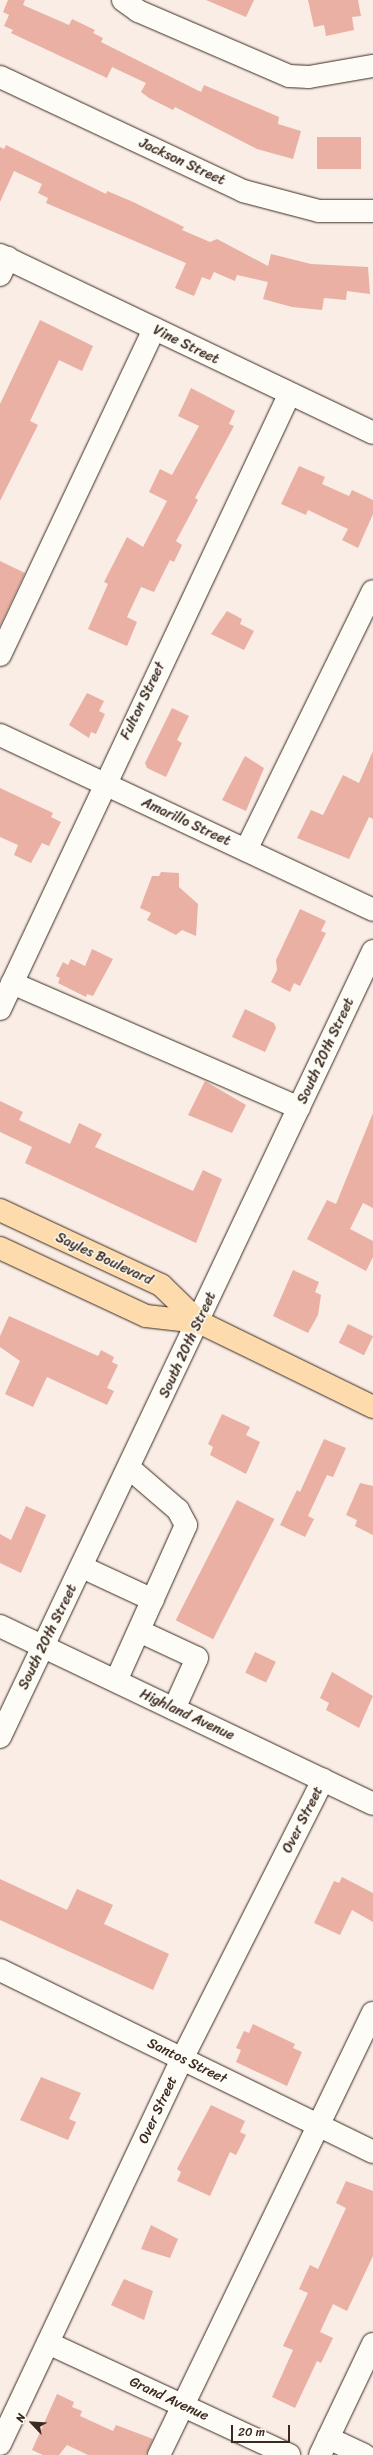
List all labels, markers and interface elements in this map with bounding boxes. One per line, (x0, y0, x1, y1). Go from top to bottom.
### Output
street label: Jackson Street (136, 135, 228, 189)
street label: Vine Street (150, 322, 222, 368)
street label: Fulton Street (117, 659, 169, 743)
street label: Amarillo Street (139, 794, 233, 850)
street label: South 20th Street (294, 995, 358, 1107)
street label: Sayles Boulevard (53, 1229, 155, 1289)
street label: South 20th Street (156, 1289, 220, 1401)
street label: South 20th Street (15, 1582, 81, 1692)
street label: Highland Avenue (137, 1686, 237, 1744)
street label: Over Street (279, 1784, 327, 1856)
street label: Santos Street (144, 2034, 230, 2088)
street label: Over Street (135, 2073, 181, 2147)
street label: Grand Avenue (127, 2373, 211, 2425)
north arrow (12, 2403, 52, 2443)
text: N (10, 2410, 31, 2425)
scale bar (233, 2417, 292, 2443)
text: 20 m (238, 2421, 265, 2443)

